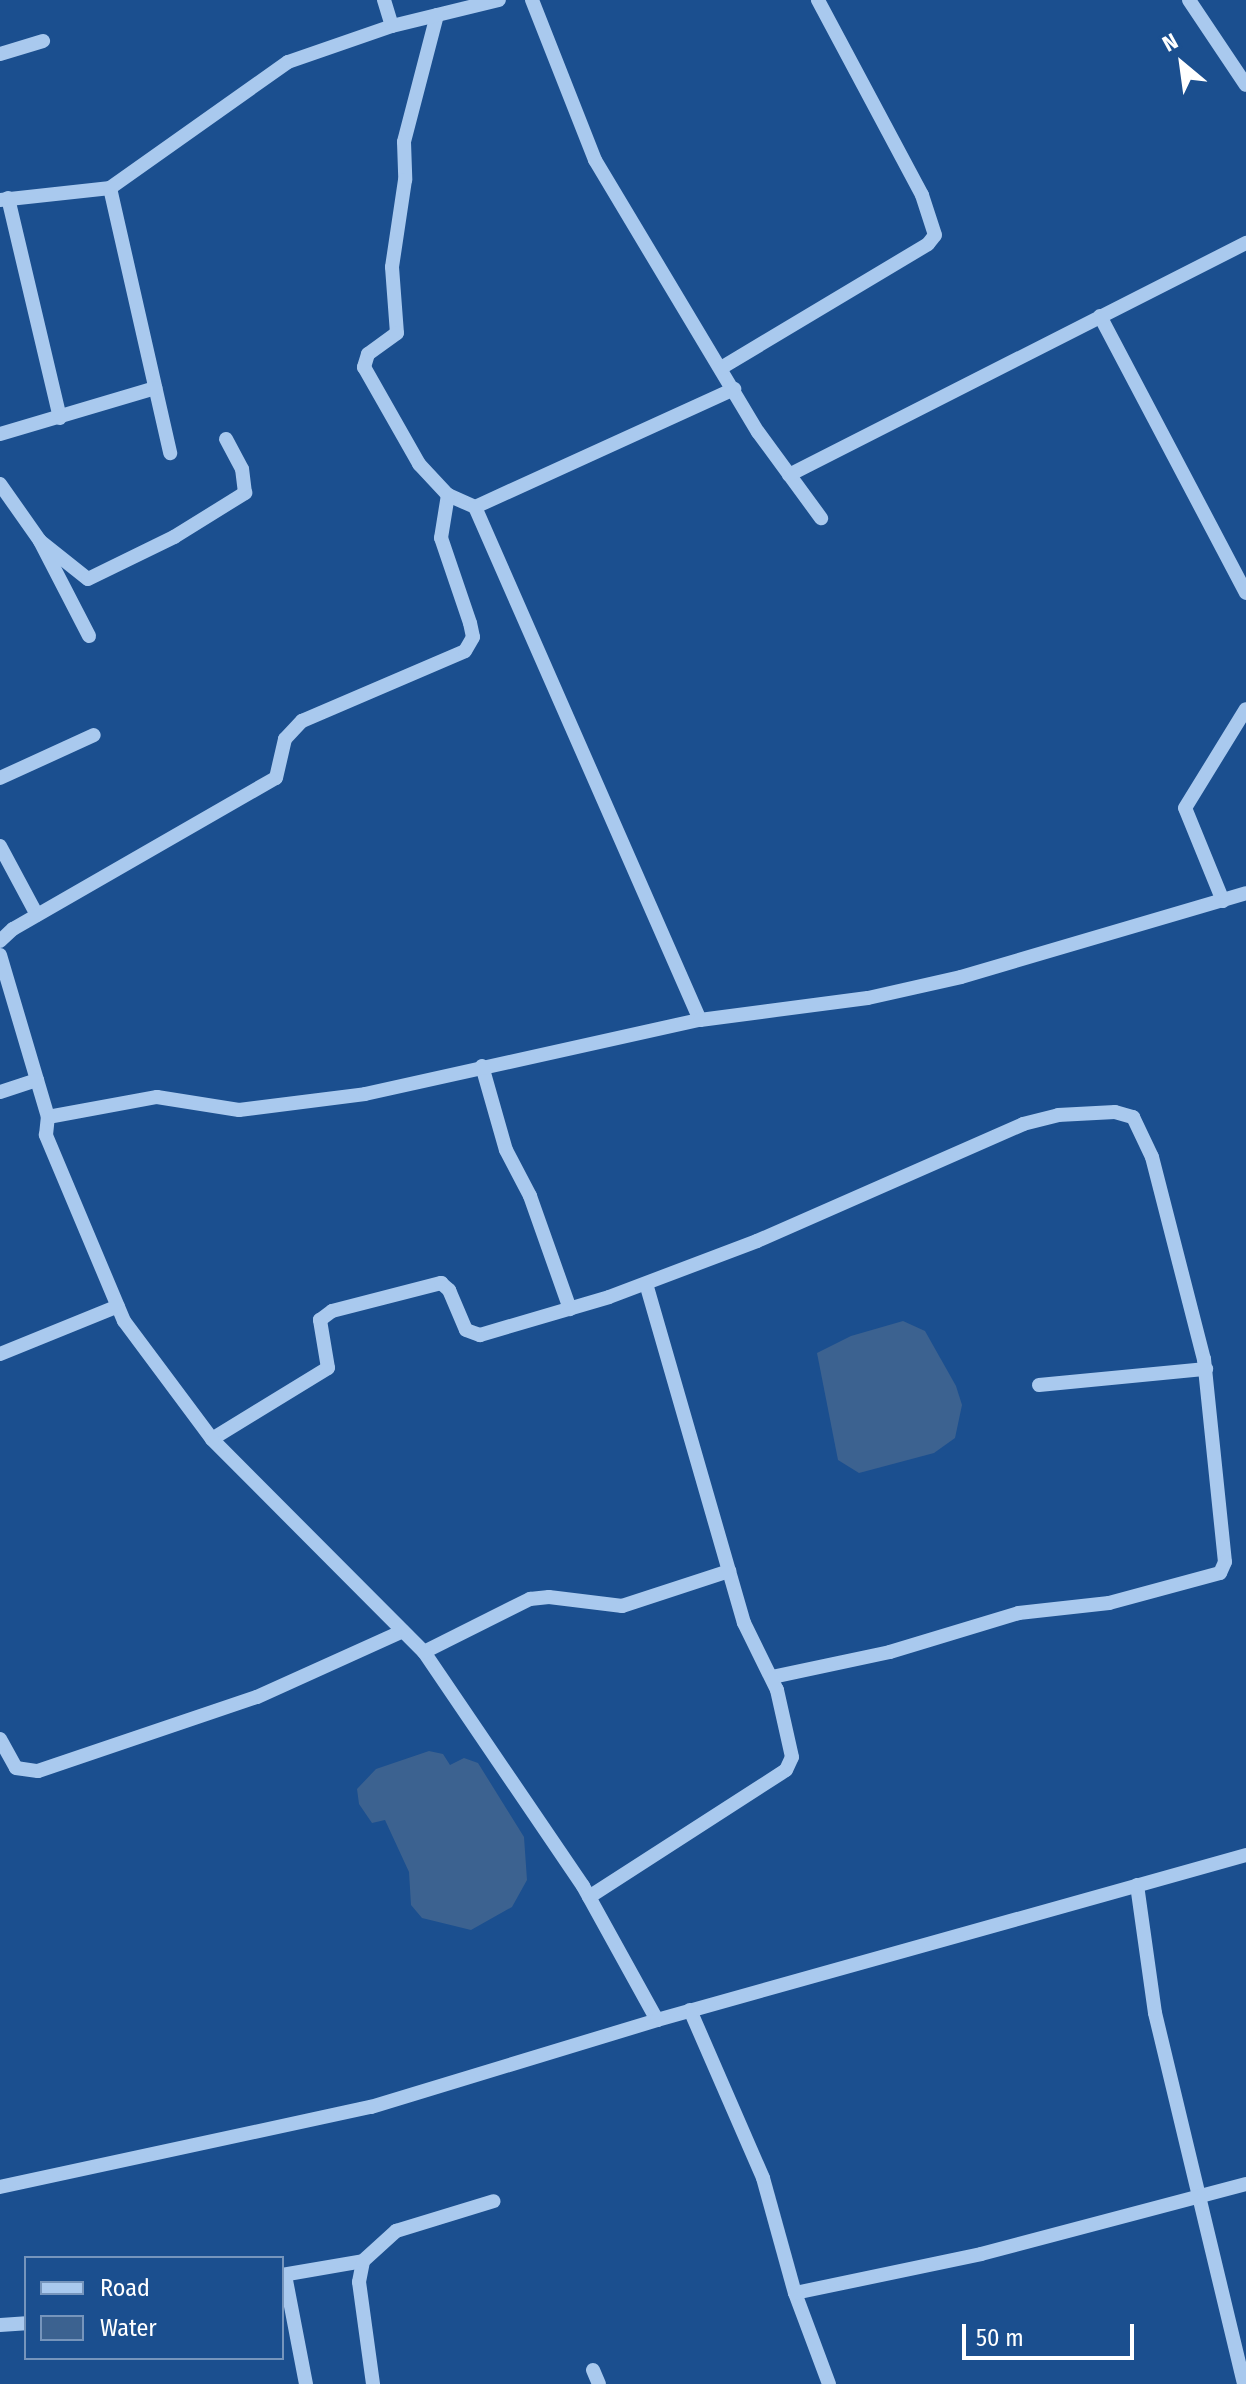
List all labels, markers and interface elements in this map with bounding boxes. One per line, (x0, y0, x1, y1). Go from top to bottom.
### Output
north arrow (1142, 24, 1222, 104)
text: N (1158, 28, 1182, 58)
legend (24, 2256, 284, 2360)
text: Road (100, 2274, 150, 2302)
scale bar (966, 2308, 1138, 2358)
text: Water (100, 2314, 157, 2342)
text: 50 m (976, 2324, 1024, 2352)

